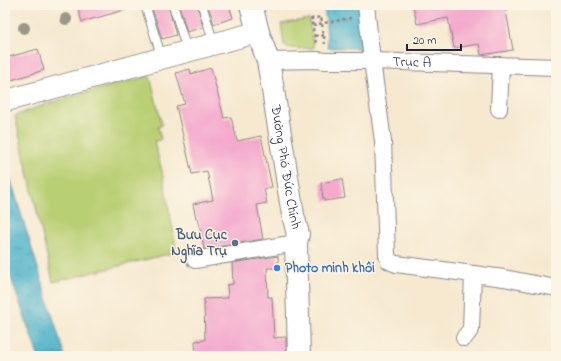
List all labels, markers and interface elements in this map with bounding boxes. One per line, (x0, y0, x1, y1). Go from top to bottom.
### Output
scale bar (407, 26, 461, 52)
text: 20 m (413, 32, 436, 50)
street label: Trục A (392, 51, 432, 73)
street label: Đường Phó Đức Chính (265, 102, 307, 231)
place label: Bưu Cục Nghĩa Trụ (171, 225, 228, 264)
marker: Bưu Cục Nghĩa Trụ (230, 238, 240, 248)
place label: Photo minh khôi (285, 258, 375, 279)
marker: Photo minh khôi (272, 263, 282, 273)

